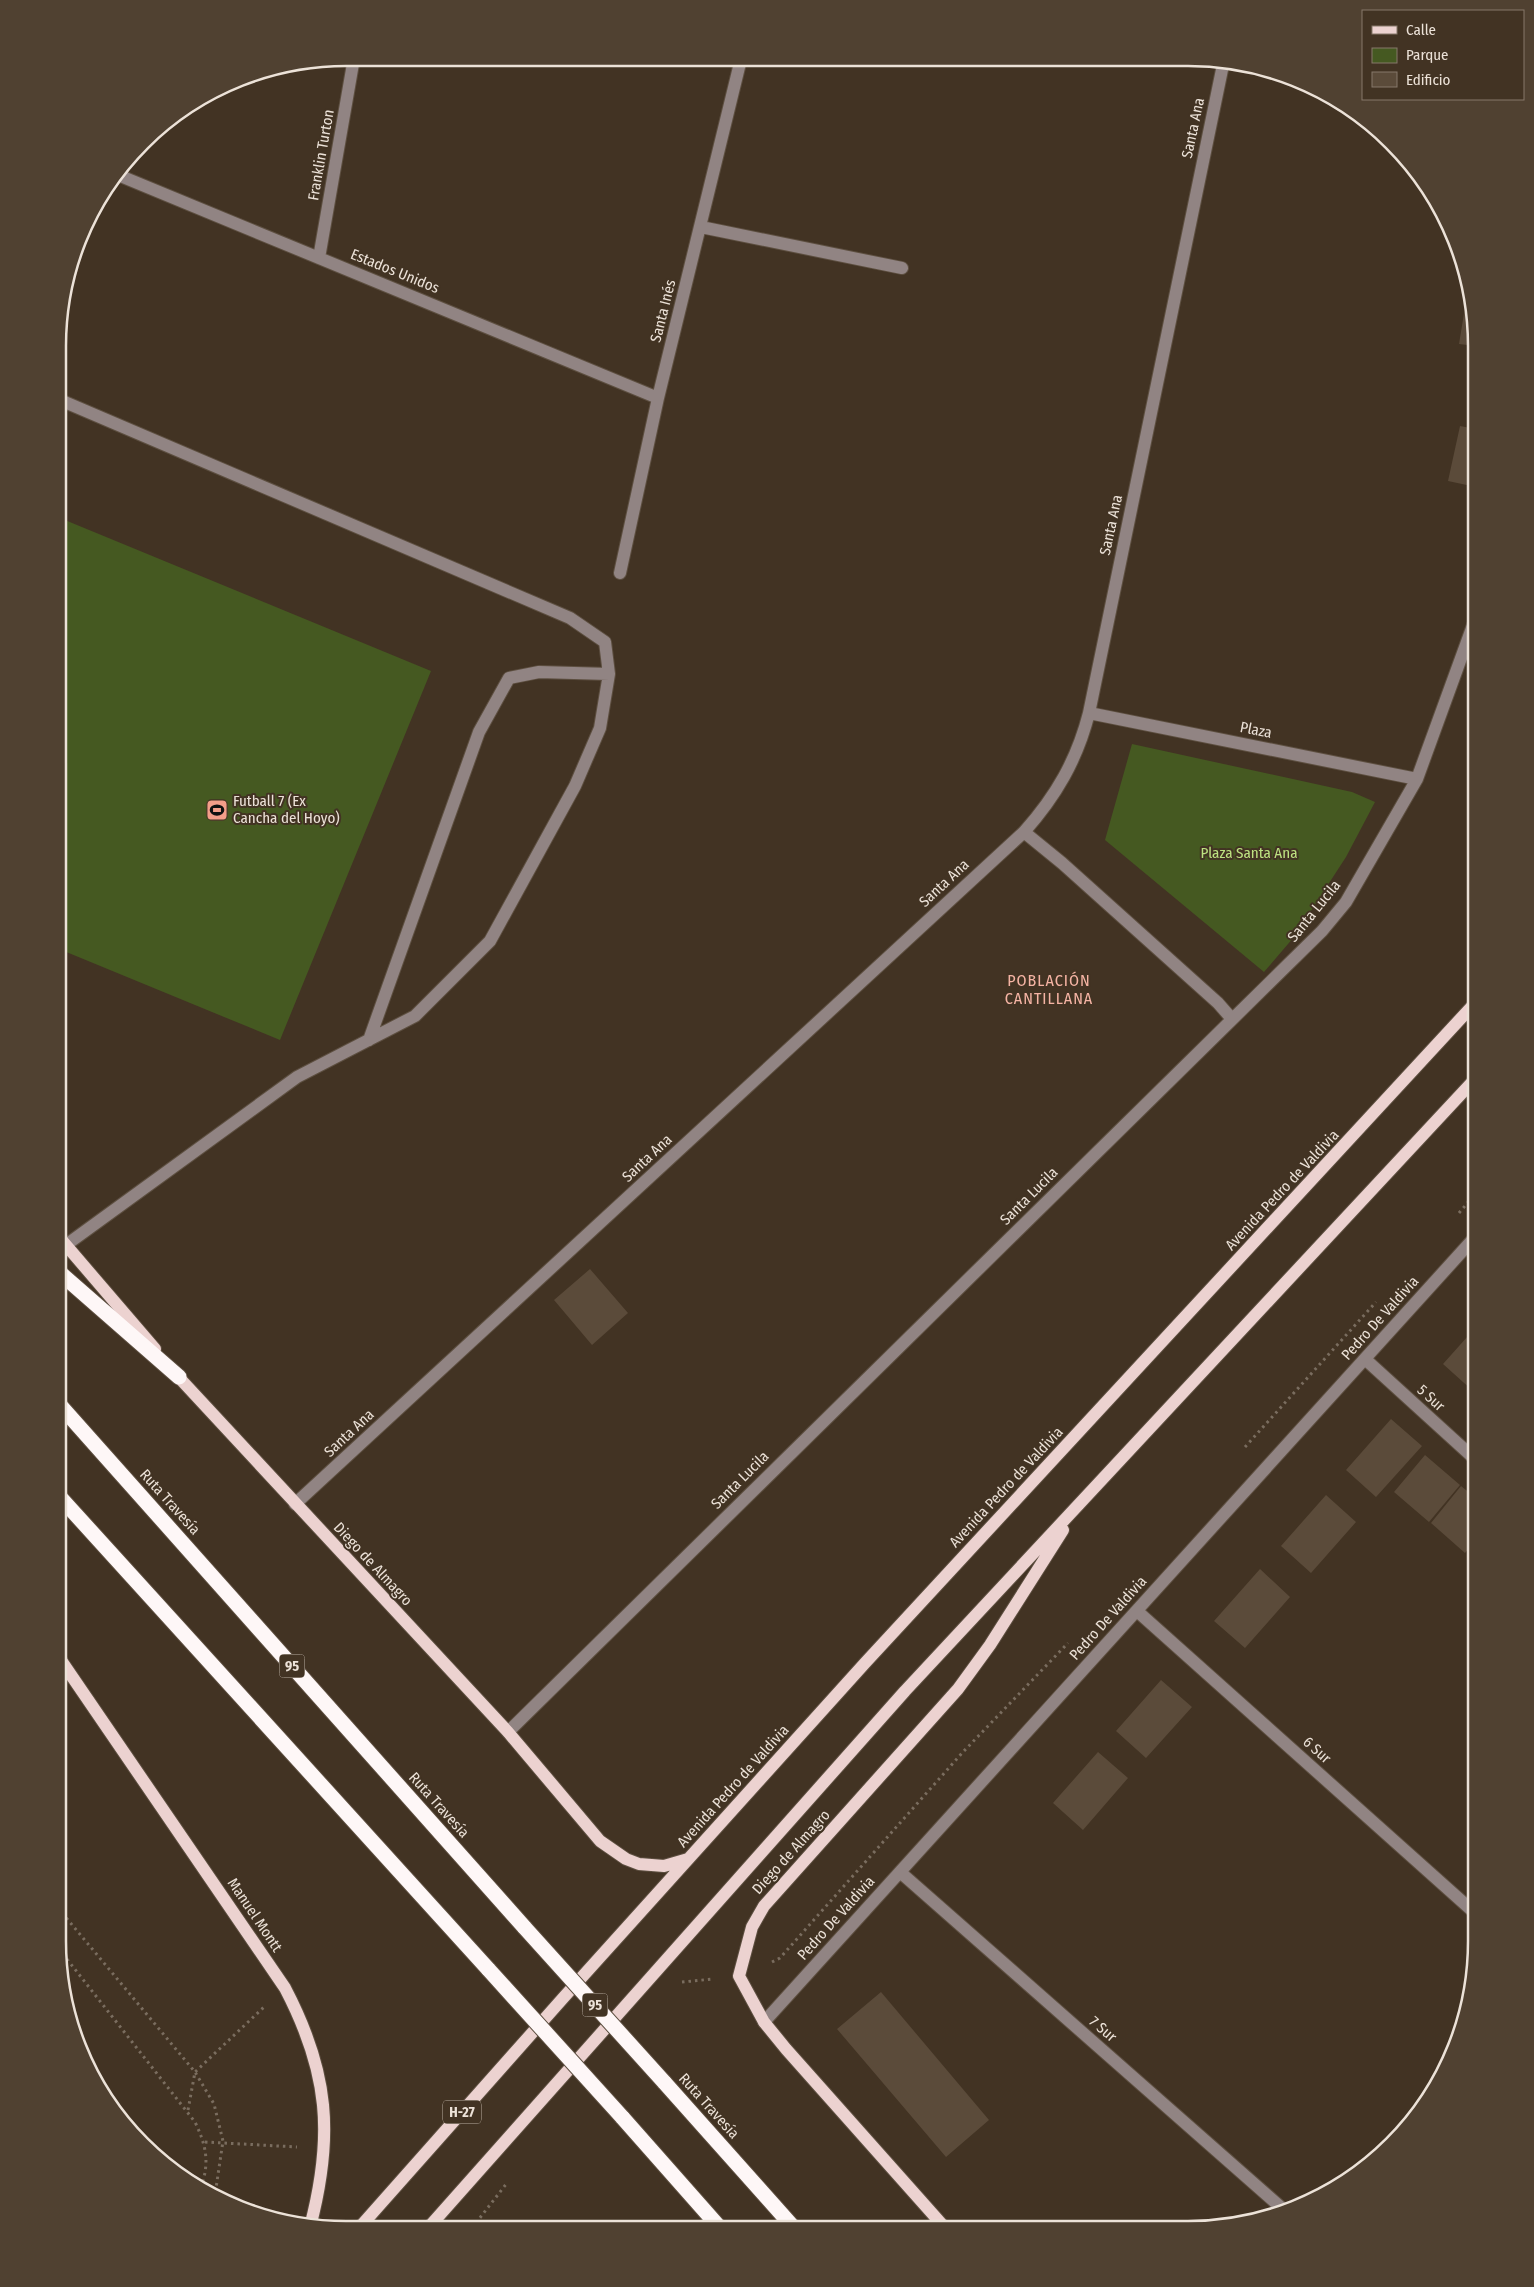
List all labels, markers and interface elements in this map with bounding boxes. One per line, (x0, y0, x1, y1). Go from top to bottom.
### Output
legend (1362, 10, 1524, 100)
text: Calle (1406, 21, 1436, 39)
text: Parque (1406, 46, 1449, 64)
text: Edificio (1406, 71, 1451, 89)
street label: Santa Ana (1178, 96, 1208, 160)
street label: Franklin Turton (304, 108, 338, 202)
street label: Estados Unidos (348, 245, 442, 297)
street label: Santa Inés (647, 278, 679, 344)
street label: Santa Ana (1096, 493, 1126, 557)
street label: Plaza (1239, 718, 1273, 742)
place label: Futball 7 (Ex Cancha del Hoyo) (233, 792, 340, 827)
sports icon: Futball 7 (Ex Cancha del Hoyo) (205, 798, 229, 822)
park label: Plaza Santa Ana (1200, 844, 1298, 862)
street label: Santa Ana (915, 855, 973, 911)
street label: Santa Lucila (1284, 877, 1344, 945)
district label: POBLACIÓN CANTILLANA (1005, 971, 1093, 1008)
street label: Avenida Pedro de Valdivia (1221, 1126, 1343, 1254)
street label: Santa Ana (618, 1130, 676, 1186)
street label: Santa Lucila (996, 1163, 1062, 1229)
street label: Pedro De Valdivia (1338, 1272, 1422, 1364)
street label: 5 Sur (1413, 1381, 1449, 1416)
street label: Santa Ana (320, 1405, 378, 1461)
street label: Avenida Pedro de Valdivia (945, 1423, 1067, 1551)
street label: Santa Lucila (707, 1447, 773, 1513)
street label: Ruta Travesía (136, 1466, 204, 1538)
street label: Diego de Almagro (330, 1519, 416, 1610)
street label: Pedro De Valdivia (1066, 1572, 1150, 1664)
road number: 95 (280, 1654, 304, 1678)
street label: Avenida Pedro de Valdivia (673, 1721, 793, 1851)
street label: 6 Sur (1299, 1733, 1335, 1768)
street label: Ruta Travesía (405, 1769, 473, 1841)
street label: Diego de Almagro (748, 1806, 834, 1898)
street label: Pedro De Valdivia (794, 1872, 878, 1964)
street label: Manuel Montt (224, 1875, 286, 1955)
road number: 95 (582, 1994, 608, 2016)
street label: 7 Sur (1086, 2012, 1121, 2046)
street label: Ruta Travesía (675, 2070, 743, 2142)
road number: H-27 (443, 2100, 481, 2124)

